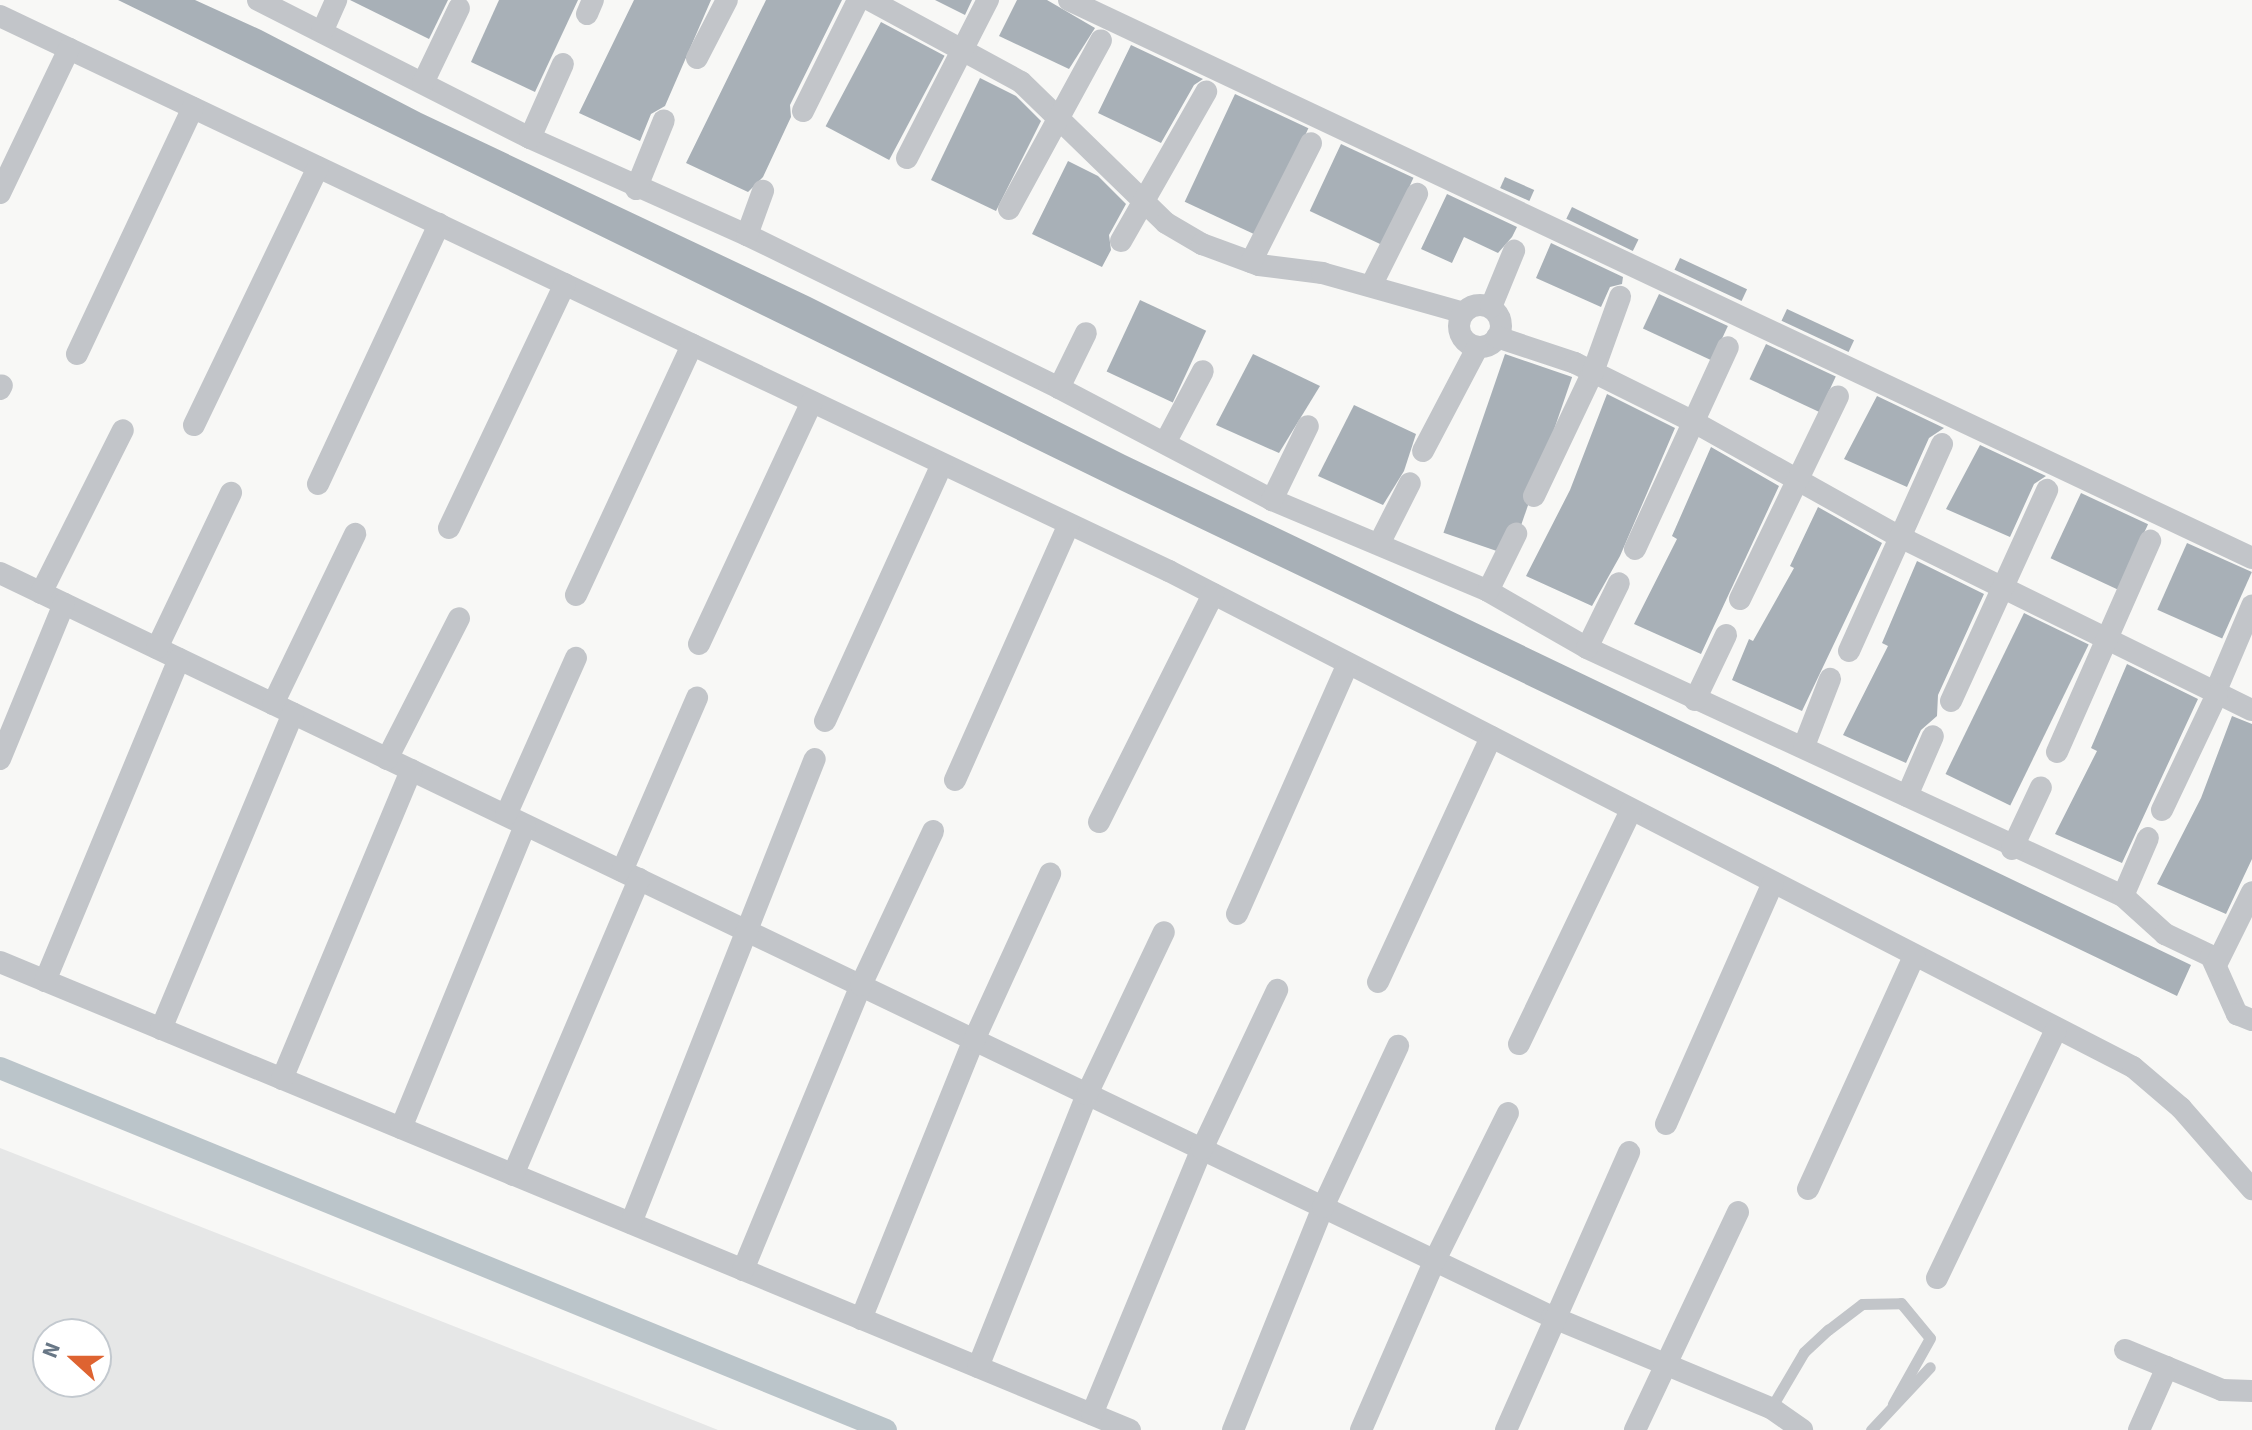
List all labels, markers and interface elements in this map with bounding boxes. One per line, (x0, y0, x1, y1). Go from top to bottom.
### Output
north arrow (32, 1318, 112, 1398)
text: N (34, 1338, 69, 1363)

